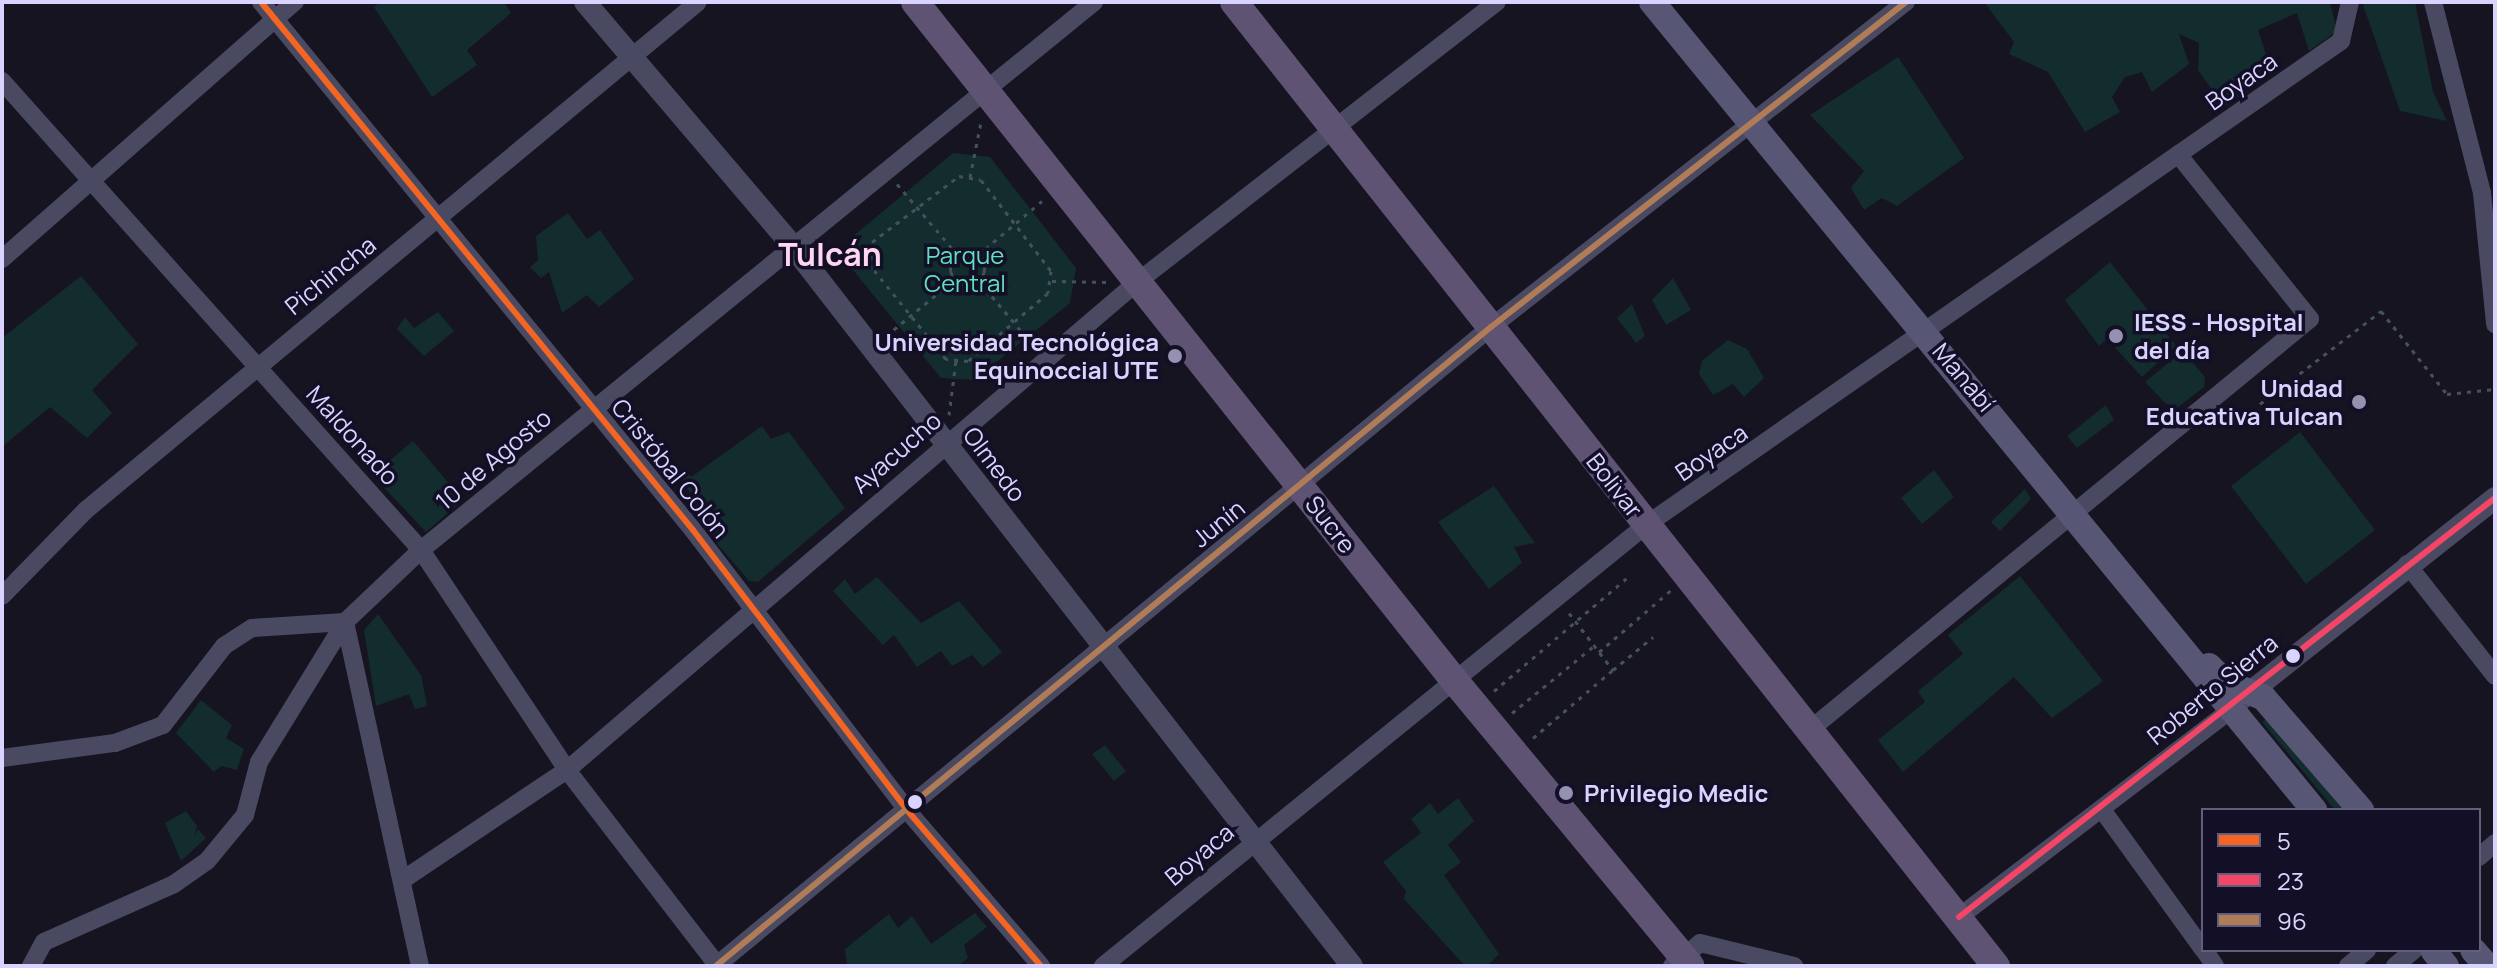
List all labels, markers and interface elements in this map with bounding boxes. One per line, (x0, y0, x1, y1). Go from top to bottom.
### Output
street label: Boyaca (2200, 46, 2282, 116)
street label: Pichincha (279, 230, 381, 320)
district label: Tulcán (778, 235, 882, 273)
park label: Parque Central (924, 241, 1006, 297)
place label: IESS - Hospital del día (2134, 308, 2304, 364)
marker: IESS - Hospital del día (2105, 325, 2127, 347)
place label: Universidad Tecnológica Equinoccial UTE (875, 328, 1159, 384)
street label: Manabí (1927, 337, 2001, 417)
marker: Universidad Tecnológica Equinoccial UTE (1166, 347, 1184, 365)
place label: Unidad Educativa Tulcan (2146, 374, 2343, 430)
street label: Maldonado (301, 379, 405, 491)
street label: Cristóbal Colón (606, 393, 736, 543)
marker: Unidad Educativa Tulcan (2350, 393, 2368, 411)
street label: 10 de Agosto (430, 403, 556, 515)
street label: Ayacucho (845, 405, 947, 499)
street label: Boyaca (1670, 418, 1752, 486)
street label: Olmedo (958, 421, 1032, 507)
street label: Bolivar (1581, 447, 1649, 523)
street label: Sucre (1300, 490, 1362, 558)
street label: Junín (1186, 493, 1250, 553)
street label: Roberto Sierra (2141, 628, 2283, 750)
unlabelled marker (2285, 648, 2301, 664)
place label: Privilegio Medic (1584, 779, 1768, 807)
marker: Privilegio Medic (1555, 782, 1577, 804)
unlabelled marker (907, 794, 923, 810)
legend (2201, 808, 2481, 952)
street label: Boyaca (1159, 817, 1239, 891)
text: 5 (2277, 824, 2291, 857)
text: 23 (2277, 864, 2304, 897)
text: 96 (2277, 904, 2307, 937)

